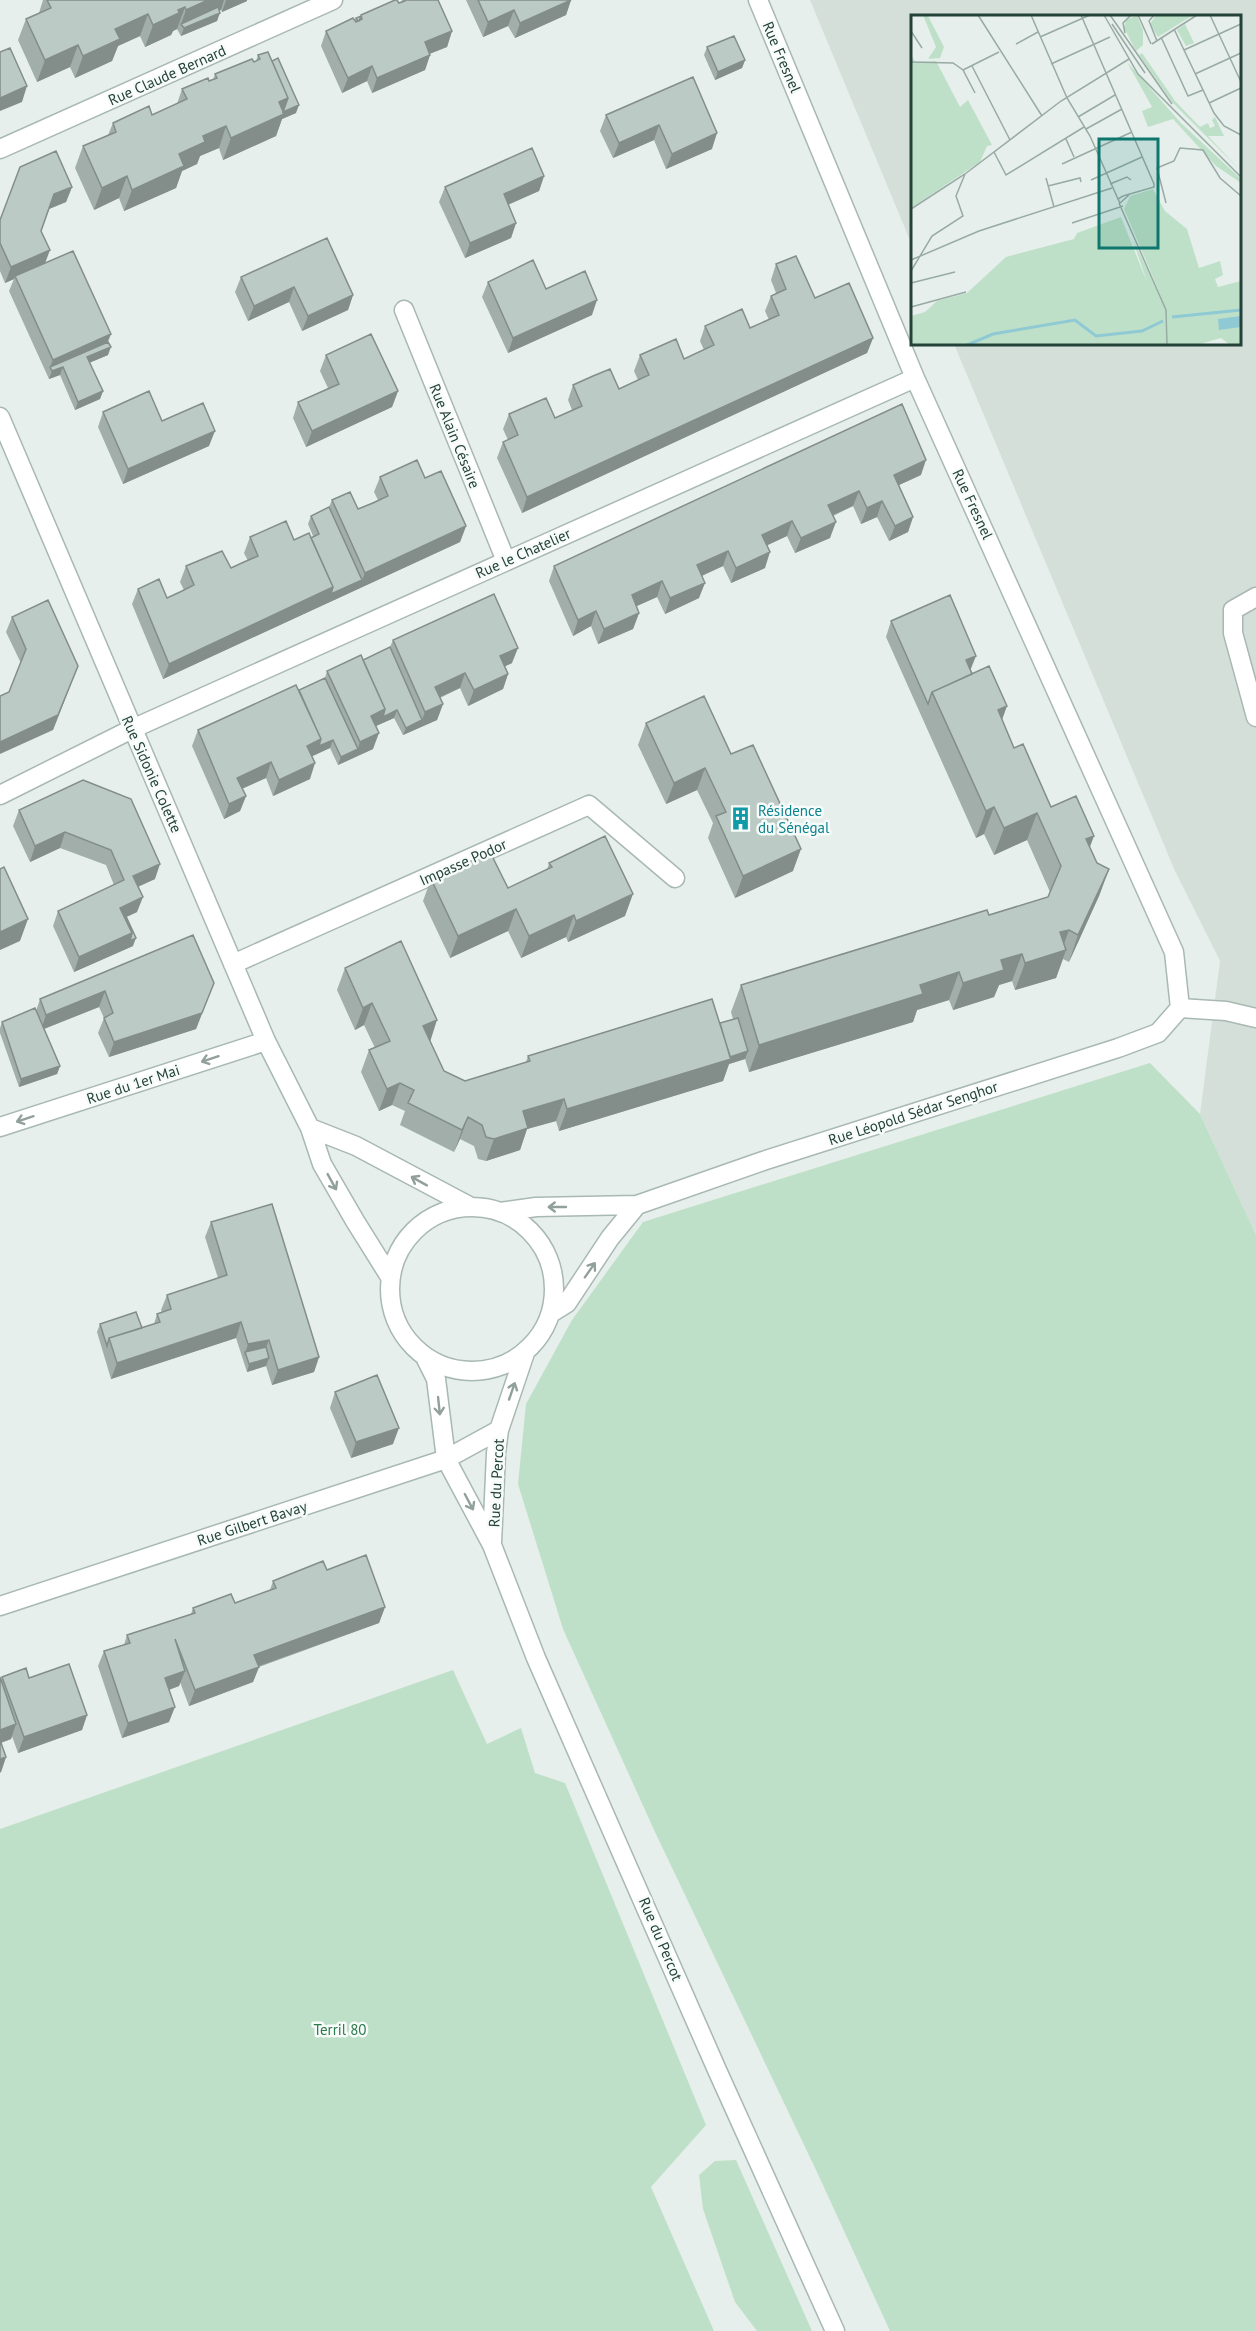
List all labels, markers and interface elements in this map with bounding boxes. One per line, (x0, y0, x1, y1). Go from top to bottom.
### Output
inset map (911, 15, 1241, 345)
street label: Rue Fresnel (759, 19, 806, 96)
street label: Rue Claude Bernard (105, 41, 229, 109)
street label: Rue Alain Césaire (425, 381, 485, 491)
street label: Rue Fresnel (948, 466, 998, 543)
street label: Rue le Chatelier (472, 524, 574, 582)
street label: Rue Sidonie Colette (118, 713, 186, 835)
place label: Résidence du Sénégal (758, 801, 830, 837)
building icon: Résidence du Sénégal (727, 806, 753, 832)
street label: Impasse Podor (416, 834, 510, 890)
one-way arrow (201, 1055, 220, 1066)
street label: Rue du 1er Mai (84, 1060, 182, 1108)
street label: Rue Léopold Sédar Senghor (826, 1077, 1000, 1149)
one-way arrow (16, 1114, 35, 1125)
one-way arrow (327, 1172, 338, 1190)
one-way arrow (411, 1174, 428, 1186)
one-way arrow (548, 1201, 568, 1213)
one-way arrow (584, 1262, 596, 1278)
one-way arrow (507, 1382, 518, 1401)
one-way arrow (434, 1396, 445, 1416)
street label: Rue du Percot (484, 1438, 508, 1528)
one-way arrow (464, 1492, 475, 1510)
street label: Rue Gilbert Bavay (195, 1496, 309, 1550)
street label: Rue du Percot (635, 1894, 687, 1984)
park label: Terril 80 (314, 2020, 366, 2039)

